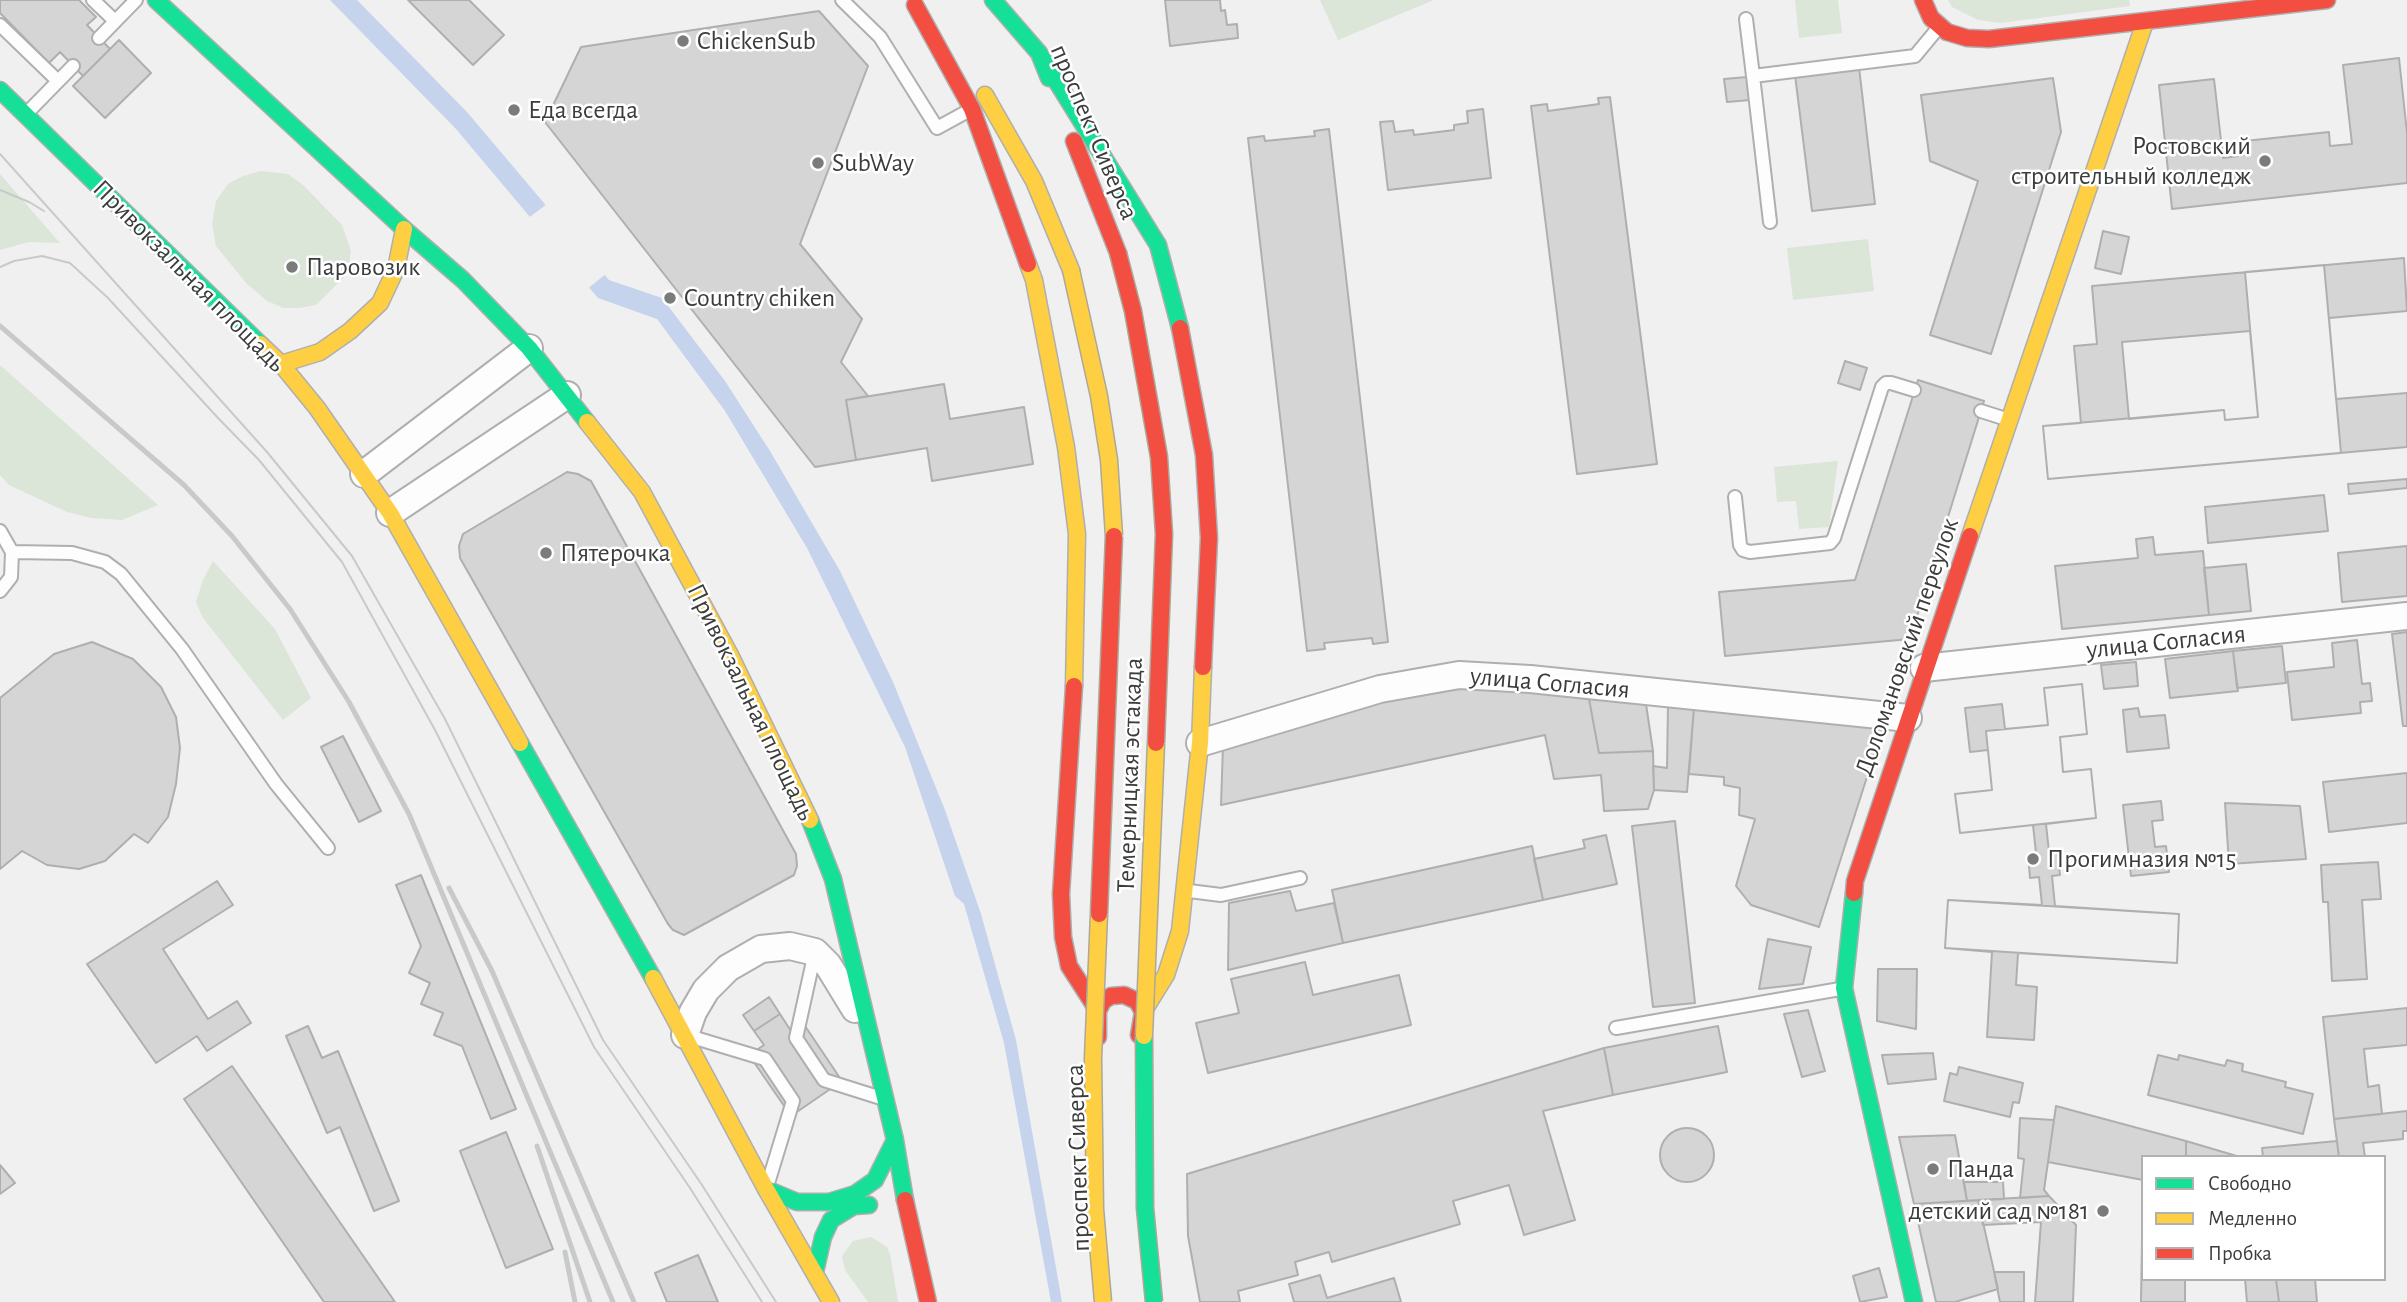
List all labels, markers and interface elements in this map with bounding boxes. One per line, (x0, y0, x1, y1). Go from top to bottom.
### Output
place label: ChickenSub (697, 25, 816, 57)
marker: ChickenSub (675, 33, 691, 49)
street label: проспект Сиверса (1043, 40, 1145, 224)
place label: Еда всегда (528, 94, 638, 126)
marker: Еда всегда (506, 102, 522, 118)
place label: Ростовский строительный колледж (2011, 130, 2251, 192)
place label: SubWay (832, 147, 914, 179)
marker: Ростовский строительный колледж (2257, 153, 2273, 169)
marker: SubWay (810, 155, 826, 171)
street label: Привокзальная площадь (86, 173, 292, 379)
place label: Паровозик (306, 251, 420, 283)
marker: Паровозик (284, 259, 300, 275)
place label: Country chiken (684, 282, 835, 314)
marker: Country chiken (662, 290, 678, 306)
street label: Доломановский переулок (1848, 514, 1966, 780)
place label: Пятерочка (560, 537, 671, 569)
marker: Пятерочка (538, 545, 554, 561)
street label: Привокзальная площадь (680, 578, 822, 826)
street label: улица Согласия (2085, 618, 2247, 666)
street label: Темерницкая эстакада (1110, 657, 1150, 893)
street label: улица Согласия (1469, 660, 1631, 706)
place label: Прогимназия №15 (2047, 843, 2236, 875)
marker: Прогимназия №15 (2025, 851, 2041, 867)
street label: проспект Сиверса (1059, 1064, 1097, 1252)
place label: Панда (1947, 1153, 2014, 1185)
legend (2141, 1155, 2386, 1281)
marker: Панда (1925, 1161, 1941, 1177)
text: Свободно (2208, 1173, 2292, 1194)
place label: детский сад №181 (1909, 1195, 2089, 1227)
marker: детский сад №181 (2095, 1203, 2111, 1219)
text: Медленно (2208, 1208, 2297, 1229)
text: Пробка (2208, 1243, 2272, 1264)

